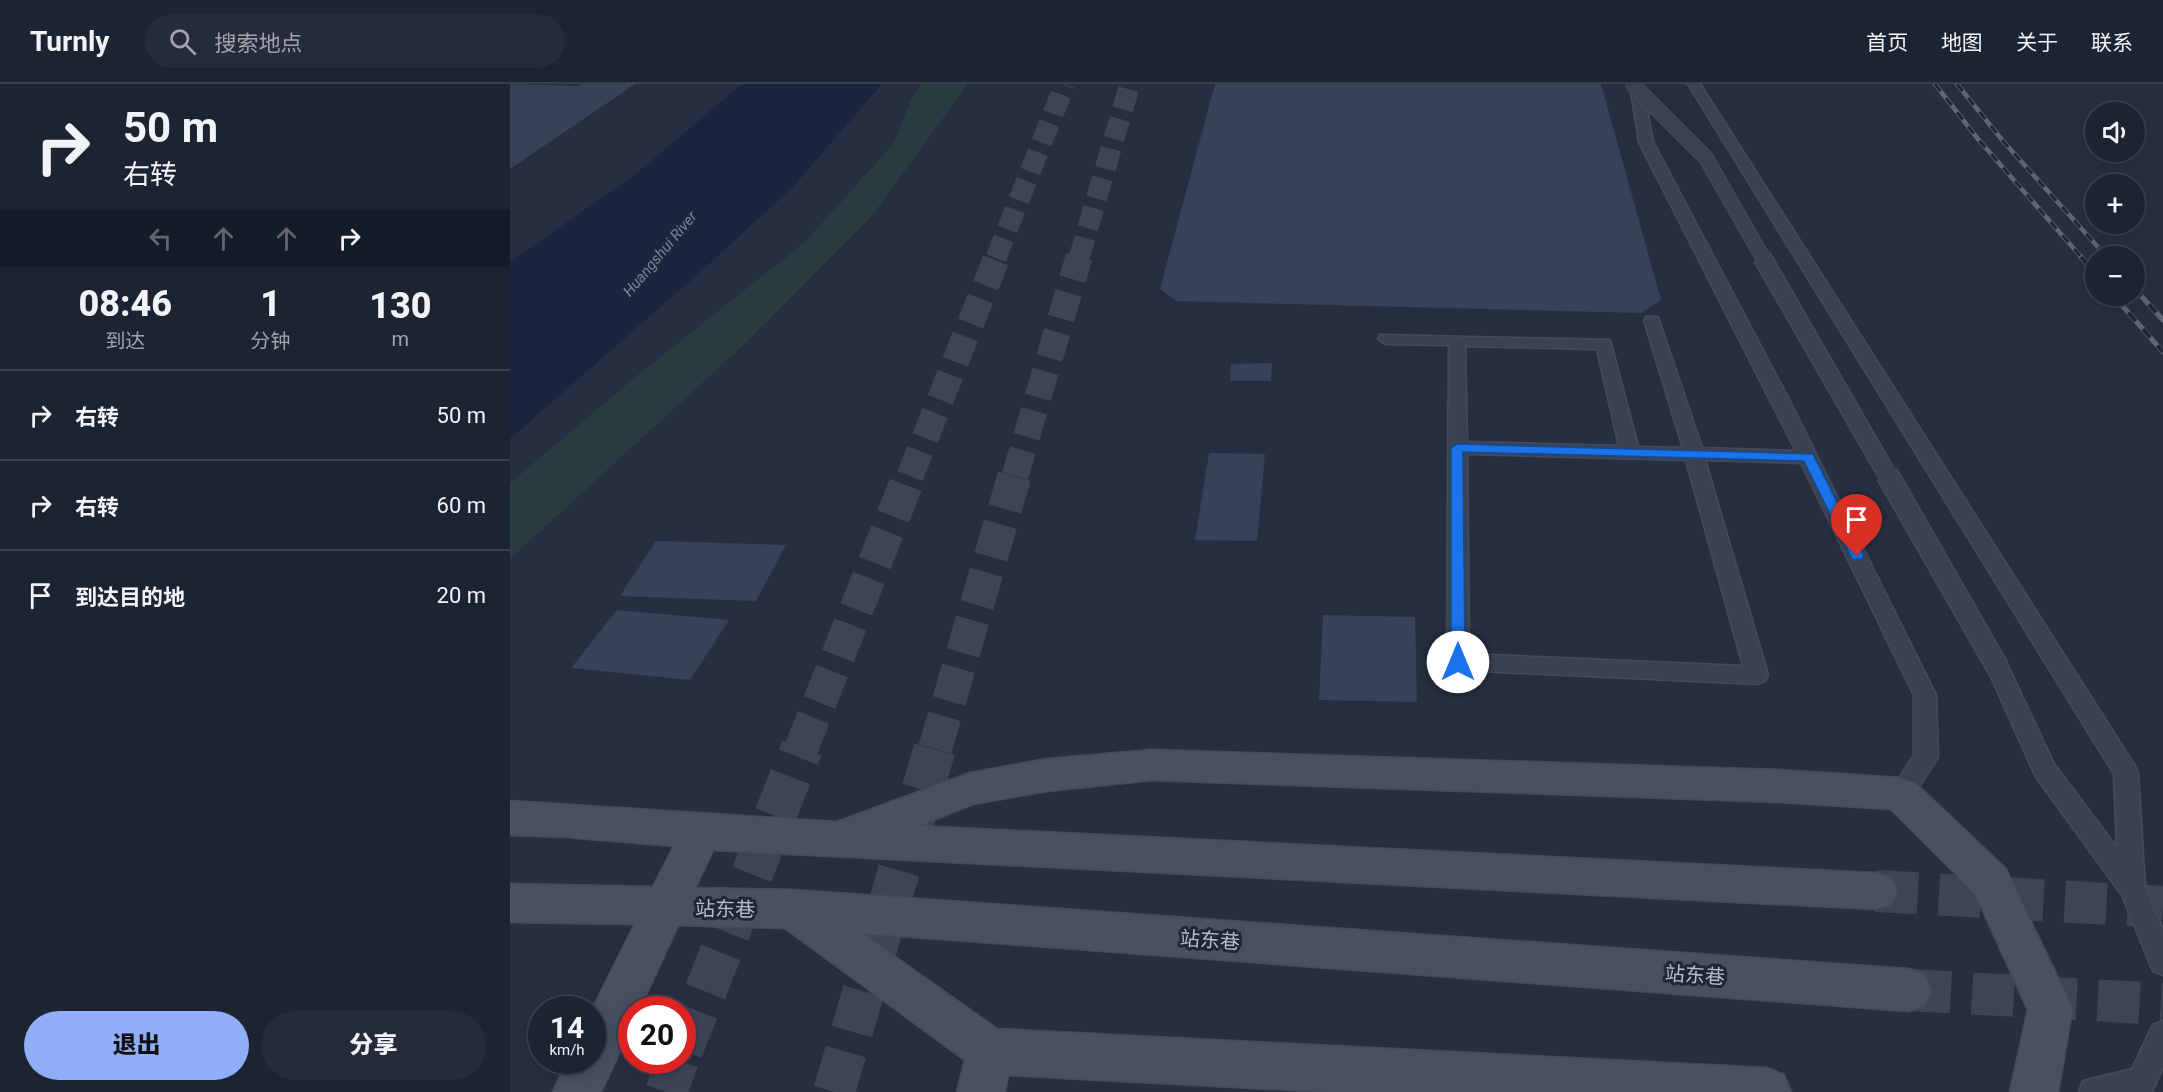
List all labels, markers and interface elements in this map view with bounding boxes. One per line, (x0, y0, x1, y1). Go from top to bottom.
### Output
search box (145, 14, 565, 68)
text: Turnly (30, 25, 109, 58)
icon: search (166, 25, 199, 58)
text: 搜索地点 (214, 31, 302, 56)
text: 首页 (1866, 31, 1908, 55)
text: 地图 (1941, 31, 1983, 55)
text: 关于 (2016, 31, 2058, 55)
text: 联系 (2091, 31, 2133, 55)
map controls (2085, 102, 2145, 306)
button: sound (2085, 102, 2145, 162)
text: 50 m (123, 103, 218, 152)
icon: right (24, 108, 102, 186)
text: 右转 (123, 159, 177, 191)
button: + (2085, 174, 2145, 234)
water label: Huangshui River (619, 207, 701, 300)
icon: left (144, 222, 177, 255)
icon: ahead (207, 222, 240, 255)
icon: ahead (270, 222, 303, 255)
icon: right (333, 222, 366, 255)
button: − (2085, 246, 2145, 306)
text: 08:46 (79, 283, 172, 325)
text: 1 (260, 283, 281, 325)
text: 130 (369, 285, 431, 327)
text: m (392, 327, 409, 351)
text: 到达 (105, 329, 145, 353)
text: 分钟 (251, 329, 291, 353)
icon: right (24, 399, 57, 432)
text: 50 m (437, 403, 486, 428)
text: 右转 (75, 405, 119, 430)
icon: right (24, 489, 57, 522)
text: 60 m (437, 493, 486, 518)
pin (1831, 494, 1882, 556)
text: 右转 (75, 495, 119, 520)
icon: arrive (1840, 503, 1873, 536)
icon: arrive (24, 579, 57, 612)
text: 20 m (437, 583, 486, 608)
text: 到达目的地 (75, 585, 185, 610)
position arrow (1426, 630, 1490, 694)
street label: 站东巷 (695, 896, 755, 922)
street label: 站东巷 (1179, 926, 1241, 954)
street label: 站东巷 (1664, 961, 1726, 989)
speed limit sign: 20 (618, 996, 696, 1074)
text: 14 (550, 1010, 584, 1045)
button: 退出 (24, 1011, 249, 1080)
button: 分享 (261, 1011, 486, 1080)
text: km/h (549, 1041, 585, 1059)

